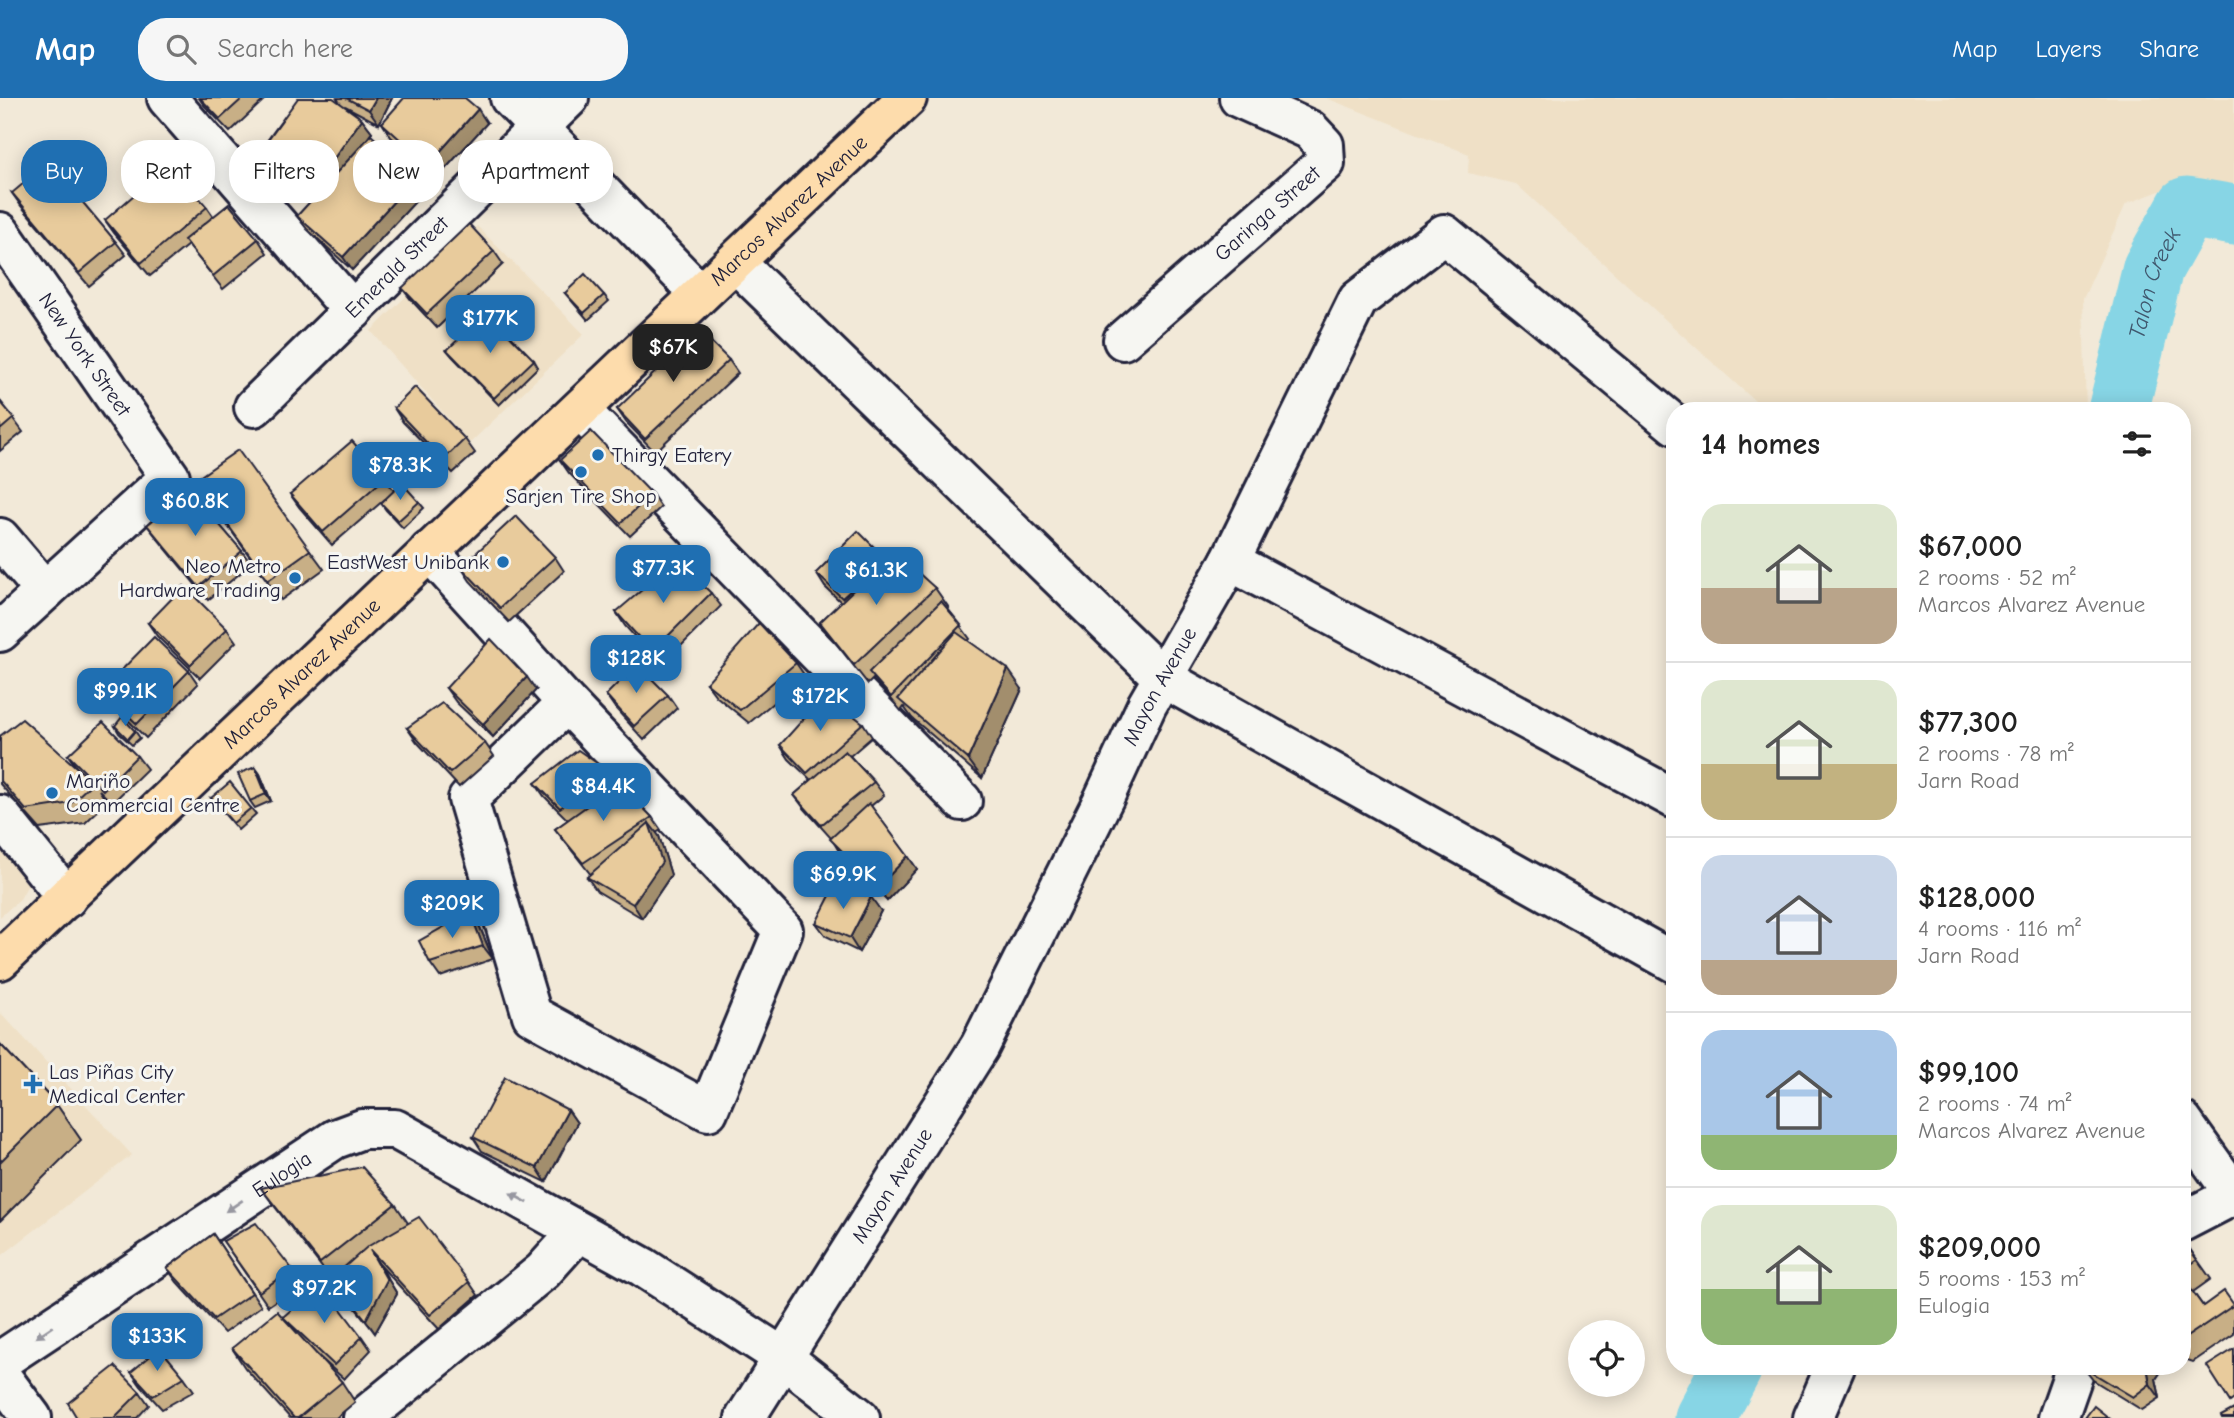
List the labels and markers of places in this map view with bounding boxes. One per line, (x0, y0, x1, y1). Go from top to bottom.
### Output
pin: $177K (441, 296, 539, 355)
pin: $67K (632, 324, 714, 384)
pin: $78.3K (343, 442, 457, 502)
place label: Thirgy Eatery (612, 443, 732, 467)
marker: Thirgy Eatery (590, 447, 606, 463)
marker: Sarjen Tire Shop (573, 464, 589, 480)
pin: $60.8K (138, 478, 252, 538)
place label: Sarjen Tire Shop (505, 484, 657, 508)
pin: $77.3K (606, 546, 720, 605)
pin: $61.3K (819, 547, 933, 607)
place label: EastWest Unibank (327, 550, 489, 574)
place label: Neo Metro Hardware Trading (119, 554, 281, 602)
marker: EastWest Unibank (495, 554, 511, 570)
marker: Neo Metro Hardware Trading (287, 570, 303, 586)
pin: $128K (587, 636, 685, 695)
pin: $99.1K (68, 668, 182, 728)
pin: $172K (771, 674, 869, 733)
pin: $84.4K (546, 764, 660, 823)
place label: Mariño Commercial Centre (66, 769, 240, 817)
marker: Mariño Commercial Centre (44, 785, 60, 801)
pin: $69.9K (786, 852, 900, 911)
pin: $209K (403, 880, 501, 940)
place label: Las Piñas City Medical Center (49, 1060, 186, 1108)
marker: Las Piñas City Medical Center (23, 1074, 43, 1094)
pin: $97.2K (267, 1266, 381, 1325)
pin: $133K (108, 1314, 206, 1373)

